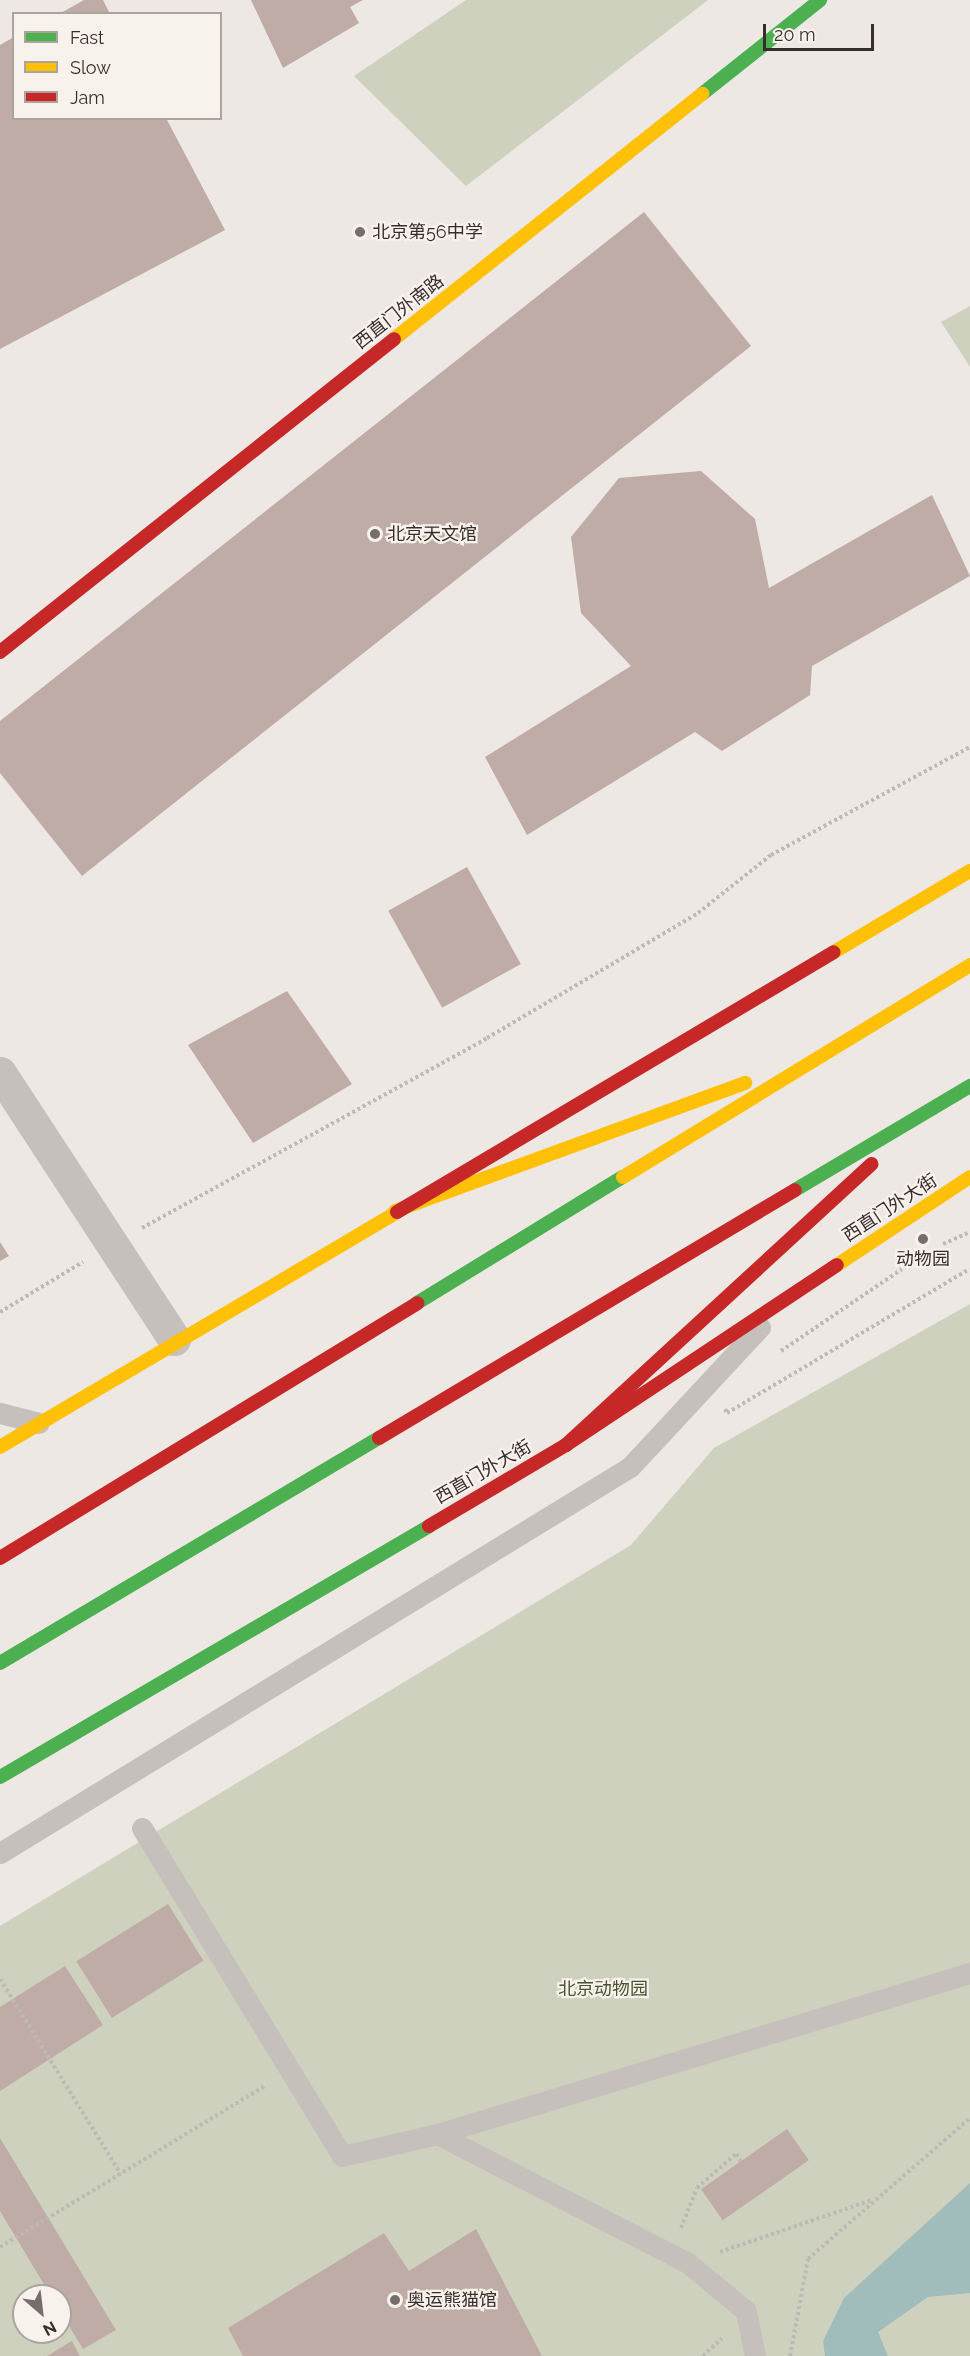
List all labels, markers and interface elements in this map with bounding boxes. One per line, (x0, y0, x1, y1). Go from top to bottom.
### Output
legend (12, 12, 222, 120)
scale bar (766, 12, 877, 50)
text: 20 m (774, 24, 816, 45)
text: Fast (70, 27, 104, 48)
text: Slow (70, 57, 111, 78)
text: Jam (70, 87, 105, 108)
place label: 北京第56中学 (372, 221, 483, 243)
marker: 北京第56中学 (353, 225, 367, 239)
street label: 西直门外南路 (350, 270, 448, 354)
place label: 北京天文馆 (387, 523, 477, 545)
marker: 北京天文馆 (368, 527, 382, 541)
street label: 西直门外大街 (839, 1170, 941, 1246)
marker: 动物园 (916, 1232, 930, 1246)
place label: 动物园 (896, 1248, 950, 1270)
street label: 西直门外大街 (431, 1436, 535, 1508)
park label: 北京动物园 (558, 1978, 648, 2000)
north arrow (12, 2284, 72, 2344)
place label: 奥运熊猫馆 (407, 2289, 497, 2311)
marker: 奥运熊猫馆 (388, 2293, 402, 2307)
text: N (40, 2317, 60, 2340)

